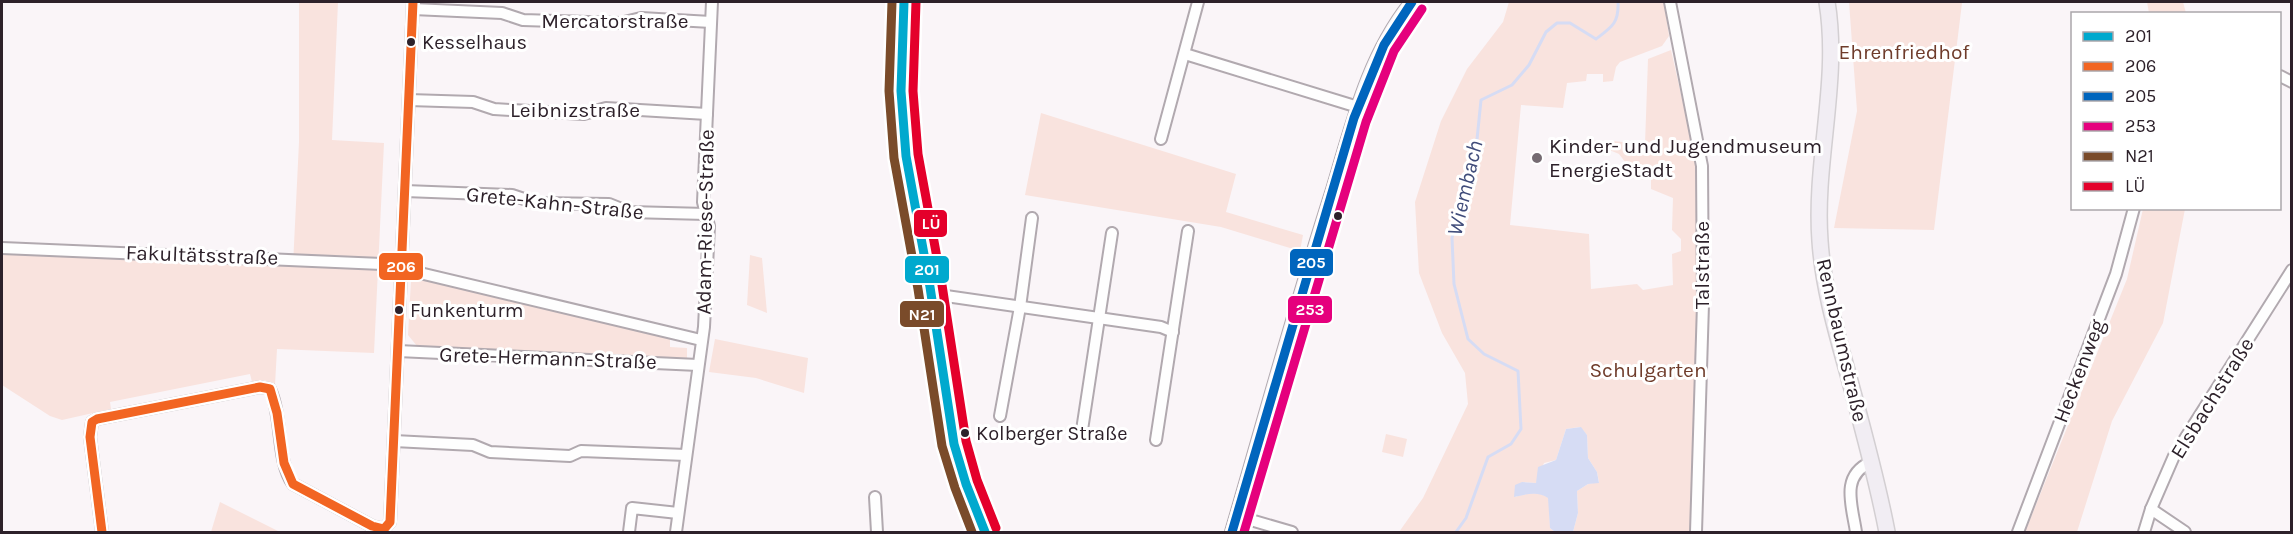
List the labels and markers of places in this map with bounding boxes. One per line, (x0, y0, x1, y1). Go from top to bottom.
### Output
place label: Kesselhaus (422, 31, 527, 54)
marker: Kesselhaus (405, 36, 417, 48)
place label: Kinder- und Jugendmuseum EnergieStadt (1549, 134, 1822, 182)
marker: Kinder- und Jugendmuseum EnergieStadt (1530, 151, 1544, 165)
unlabelled marker (1332, 210, 1344, 222)
place label: Funkenturm (410, 299, 523, 322)
marker: Funkenturm (393, 304, 405, 316)
place label: Kolberger Straße (976, 422, 1128, 445)
marker: Kolberger Straße (959, 427, 971, 439)

